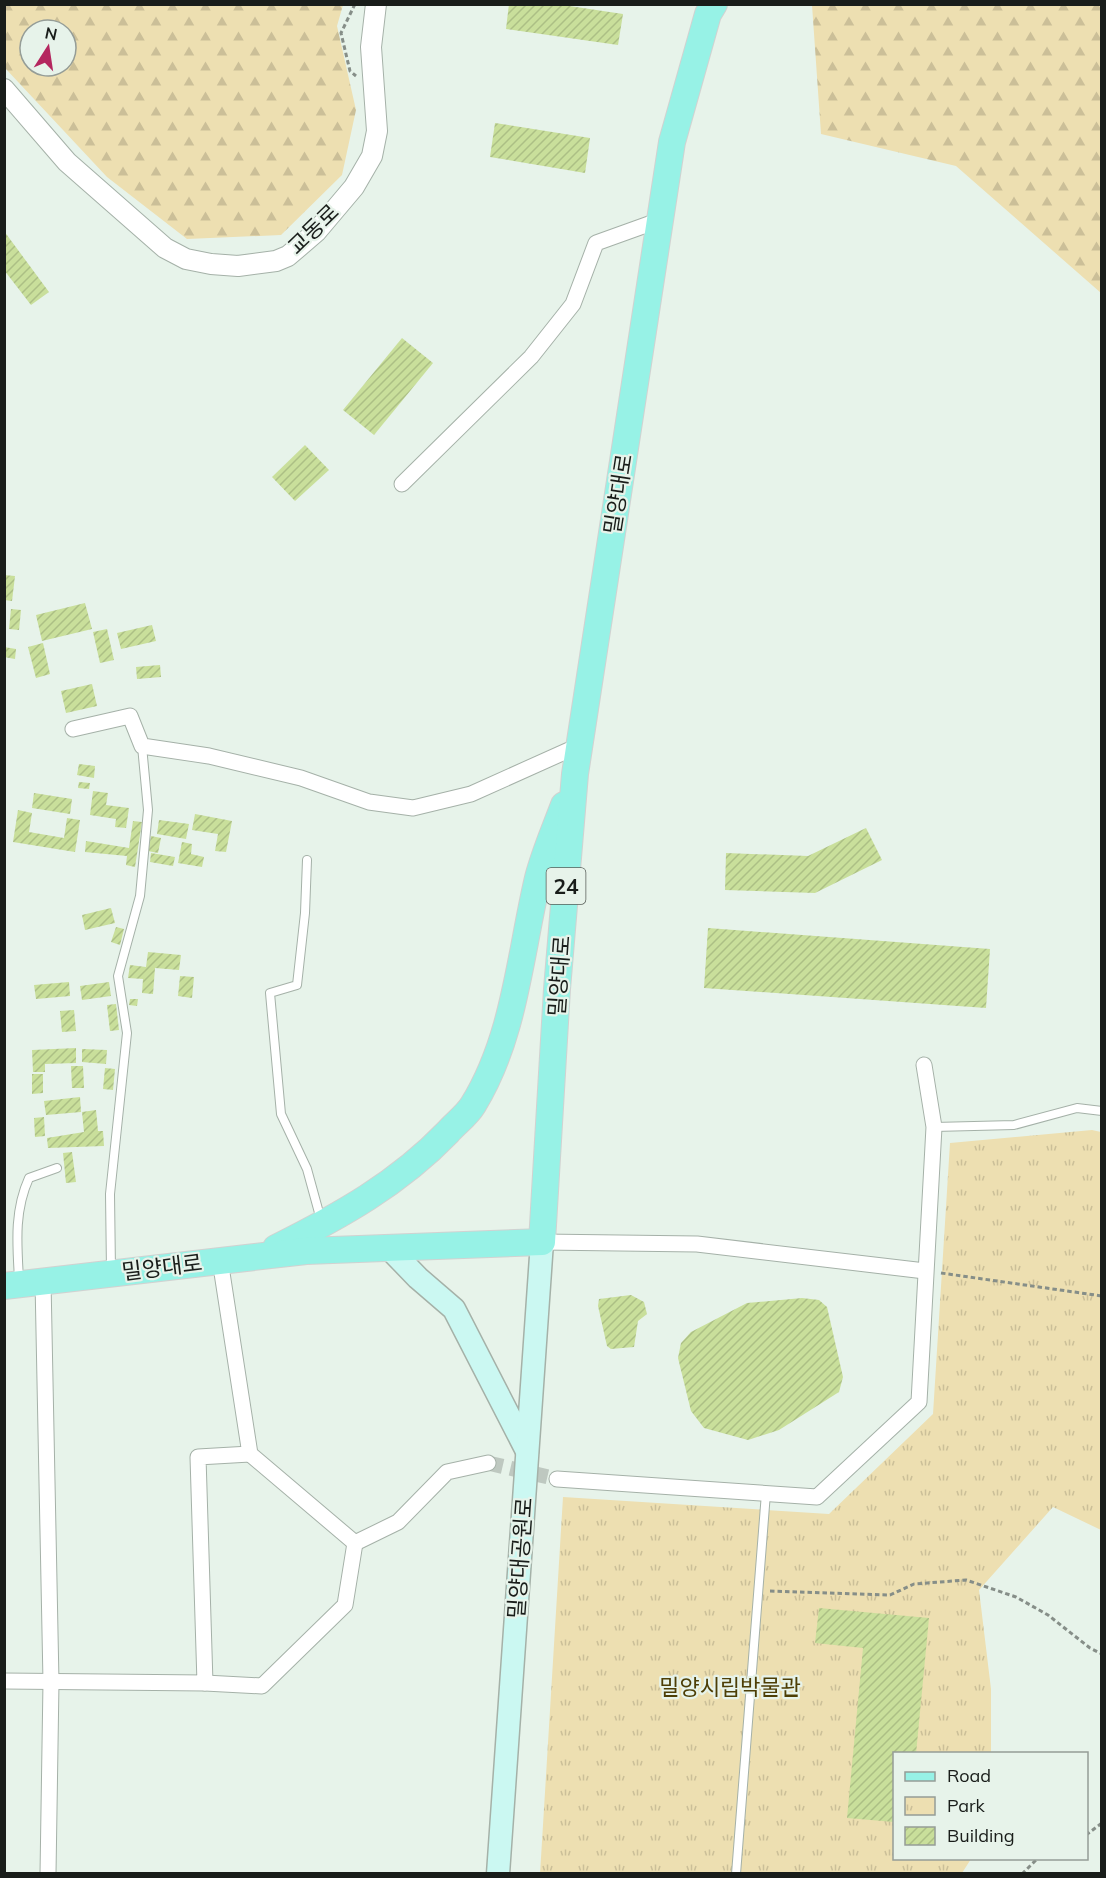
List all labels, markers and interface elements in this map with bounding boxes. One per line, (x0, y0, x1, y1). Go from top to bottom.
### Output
north arrow (18, 18, 78, 78)
text: N (43, 22, 59, 44)
street label: 교동로 (281, 198, 345, 260)
street label: 밀양대로 (598, 452, 638, 536)
road number: 24 (546, 868, 586, 904)
street label: 밀양대로 (542, 935, 576, 1017)
street label: 밀양대로 (120, 1248, 204, 1286)
street label: 밀양대공원로 (502, 1496, 538, 1620)
park label: 밀양시립박물관 (659, 1673, 801, 1701)
legend (893, 1752, 1088, 1860)
text: Road (947, 1764, 991, 1787)
text: Park (947, 1794, 986, 1817)
text: Building (947, 1824, 1015, 1847)

